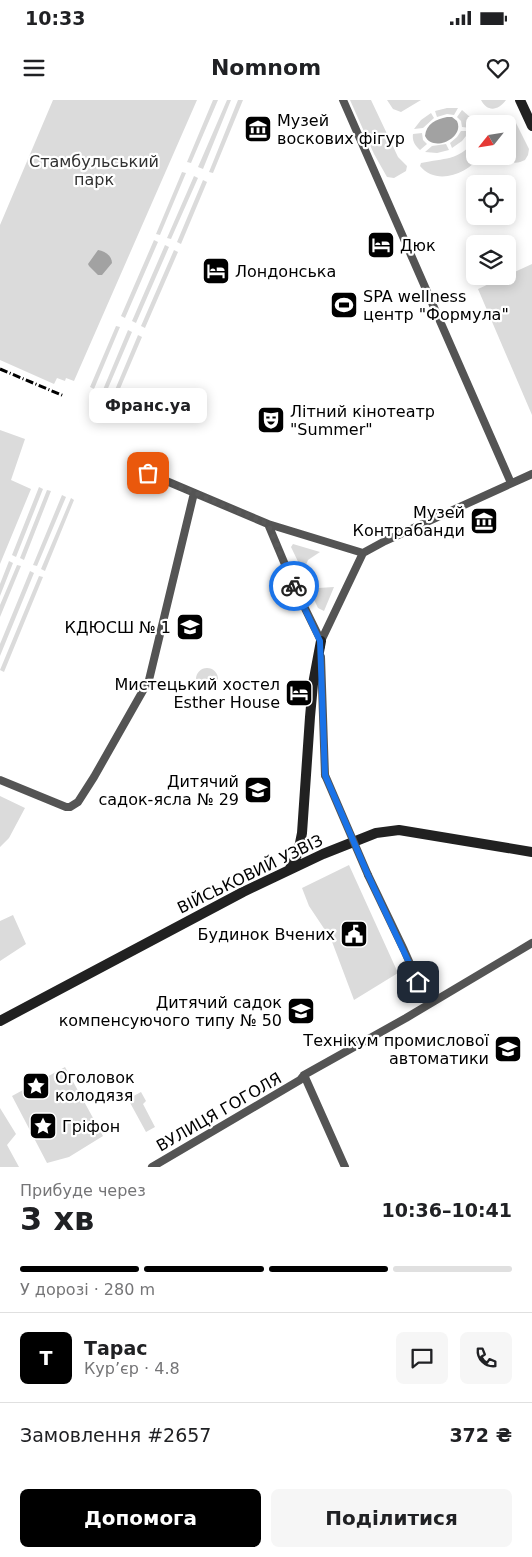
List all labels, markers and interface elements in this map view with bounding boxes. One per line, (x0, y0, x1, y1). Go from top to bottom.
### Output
text: 10:33 (25, 7, 85, 29)
icon: menu (20, 54, 48, 82)
icon: heart (484, 54, 512, 82)
text: Nomnom (211, 55, 321, 80)
place label: Музей воскових фігур (277, 111, 405, 148)
museum icon: Музей воскових фігур (243, 114, 273, 144)
north arrow (466, 115, 516, 165)
map controls (466, 115, 516, 285)
park label: Стамбульський парк (29, 152, 159, 189)
button: locate (466, 175, 516, 225)
hotel icon: Дюк (366, 230, 396, 260)
button: layers (466, 235, 516, 285)
place label: Дюк (400, 236, 436, 255)
hotel icon: Лондонська (201, 256, 231, 286)
place label: Лондонська (235, 262, 336, 281)
place label: SPA wellness центр "Формула" (363, 287, 509, 324)
sports icon: SPA wellness центр "Формула" (329, 290, 359, 320)
callout: Франс.уа (89, 388, 207, 423)
text: Франс.уа (105, 396, 191, 415)
place label: Літний кінотеатр "Summer" (290, 402, 435, 439)
theatre icon: Літний кінотеатр "Summer" (256, 405, 286, 435)
pin (127, 452, 169, 494)
icon: bag (134, 459, 162, 487)
place label: Музей Контрабанди (353, 503, 465, 540)
museum icon: Музей Контрабанди (469, 506, 499, 536)
courier (269, 561, 319, 611)
icon: bike (280, 572, 308, 600)
school or university icon: КДЮСШ № 1 (175, 612, 205, 642)
place label: КДЮСШ № 1 (65, 618, 171, 637)
place label: Мистецький хостел Esther House (115, 675, 280, 712)
hotel icon: Мистецький хостел Esther House (284, 678, 314, 708)
place label: Дитячий садок-ясла № 29 (98, 772, 239, 809)
school or university icon: Дитячий садок-ясла № 29 (243, 775, 273, 805)
street label: ВІЙСЬКОВИЙ УЗВІЗ (174, 830, 326, 918)
public building icon: Будинок Вчених (339, 919, 369, 949)
place label: Будинок Вчених (197, 925, 335, 944)
pin (397, 961, 439, 1003)
icon: home (404, 968, 432, 996)
place label: Дитячий садок компенсуючого типу № 50 (59, 993, 282, 1030)
school or university icon: Дитячий садок компенсуючого типу № 50 (286, 996, 316, 1026)
place label: Технікум промислової автоматики (302, 1031, 490, 1068)
school or university icon: Технікум промислової автоматики (493, 1034, 523, 1064)
place label: Оголовок колодязя (55, 1068, 135, 1105)
street label: ВУЛИЦЯ ГОГОЛЯ (153, 1068, 285, 1156)
place icon: Оголовок колодязя (21, 1071, 51, 1101)
place icon: Гріфон (28, 1111, 58, 1141)
place label: Гріфон (62, 1117, 120, 1136)
text: Прибуде через (20, 1181, 146, 1200)
text: 10:36–10:41 (382, 1199, 512, 1221)
text: 3 хв (20, 1200, 94, 1238)
text: У дорозі · 280 m (20, 1280, 155, 1299)
button: chat (396, 1332, 448, 1384)
button: phone (460, 1332, 512, 1384)
text: Тарас (84, 1337, 147, 1359)
text: Т (40, 1347, 52, 1369)
text: Кур’єр · 4.8 (84, 1359, 180, 1378)
text: Замовлення #2657 (20, 1424, 211, 1446)
text: 372 ₴ (449, 1424, 512, 1446)
button: Допомога (20, 1489, 261, 1547)
button: Поділитися (271, 1489, 512, 1547)

